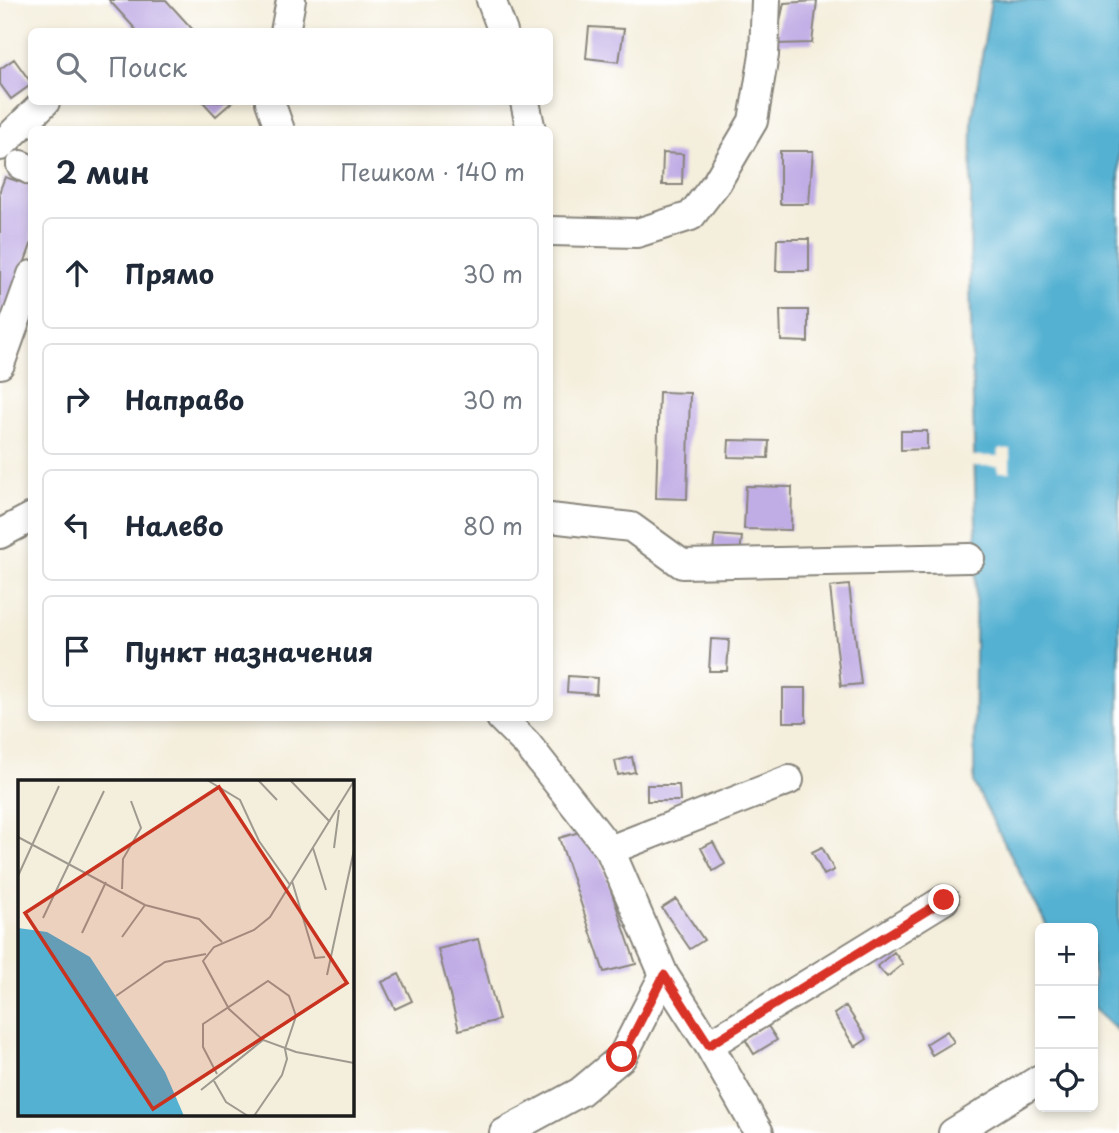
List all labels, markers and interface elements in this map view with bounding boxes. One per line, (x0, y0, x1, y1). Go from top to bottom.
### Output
search box (28, 28, 553, 105)
text: Поиск (108, 47, 187, 86)
icon: search (52, 48, 90, 86)
text: 2 мин (56, 149, 150, 194)
text: Пешком · 140 m (340, 154, 525, 189)
icon: ahead (58, 254, 96, 292)
text: Прямо (125, 254, 214, 293)
text: 30 m (462, 256, 523, 291)
icon: right (58, 380, 96, 418)
text: Направо (125, 380, 244, 419)
text: 30 m (462, 382, 523, 417)
icon: left (58, 506, 96, 544)
text: Налево (125, 506, 223, 545)
text: 80 m (463, 508, 523, 543)
icon: arrive (58, 632, 96, 670)
text: Пункт назначения (125, 632, 373, 671)
inset map (18, 780, 354, 1116)
route end (928, 884, 959, 915)
map controls (1035, 923, 1098, 1112)
button: + (1035, 923, 1098, 986)
button: − (1035, 986, 1098, 1049)
route start (606, 1041, 637, 1072)
button: locate (1035, 1049, 1098, 1112)

